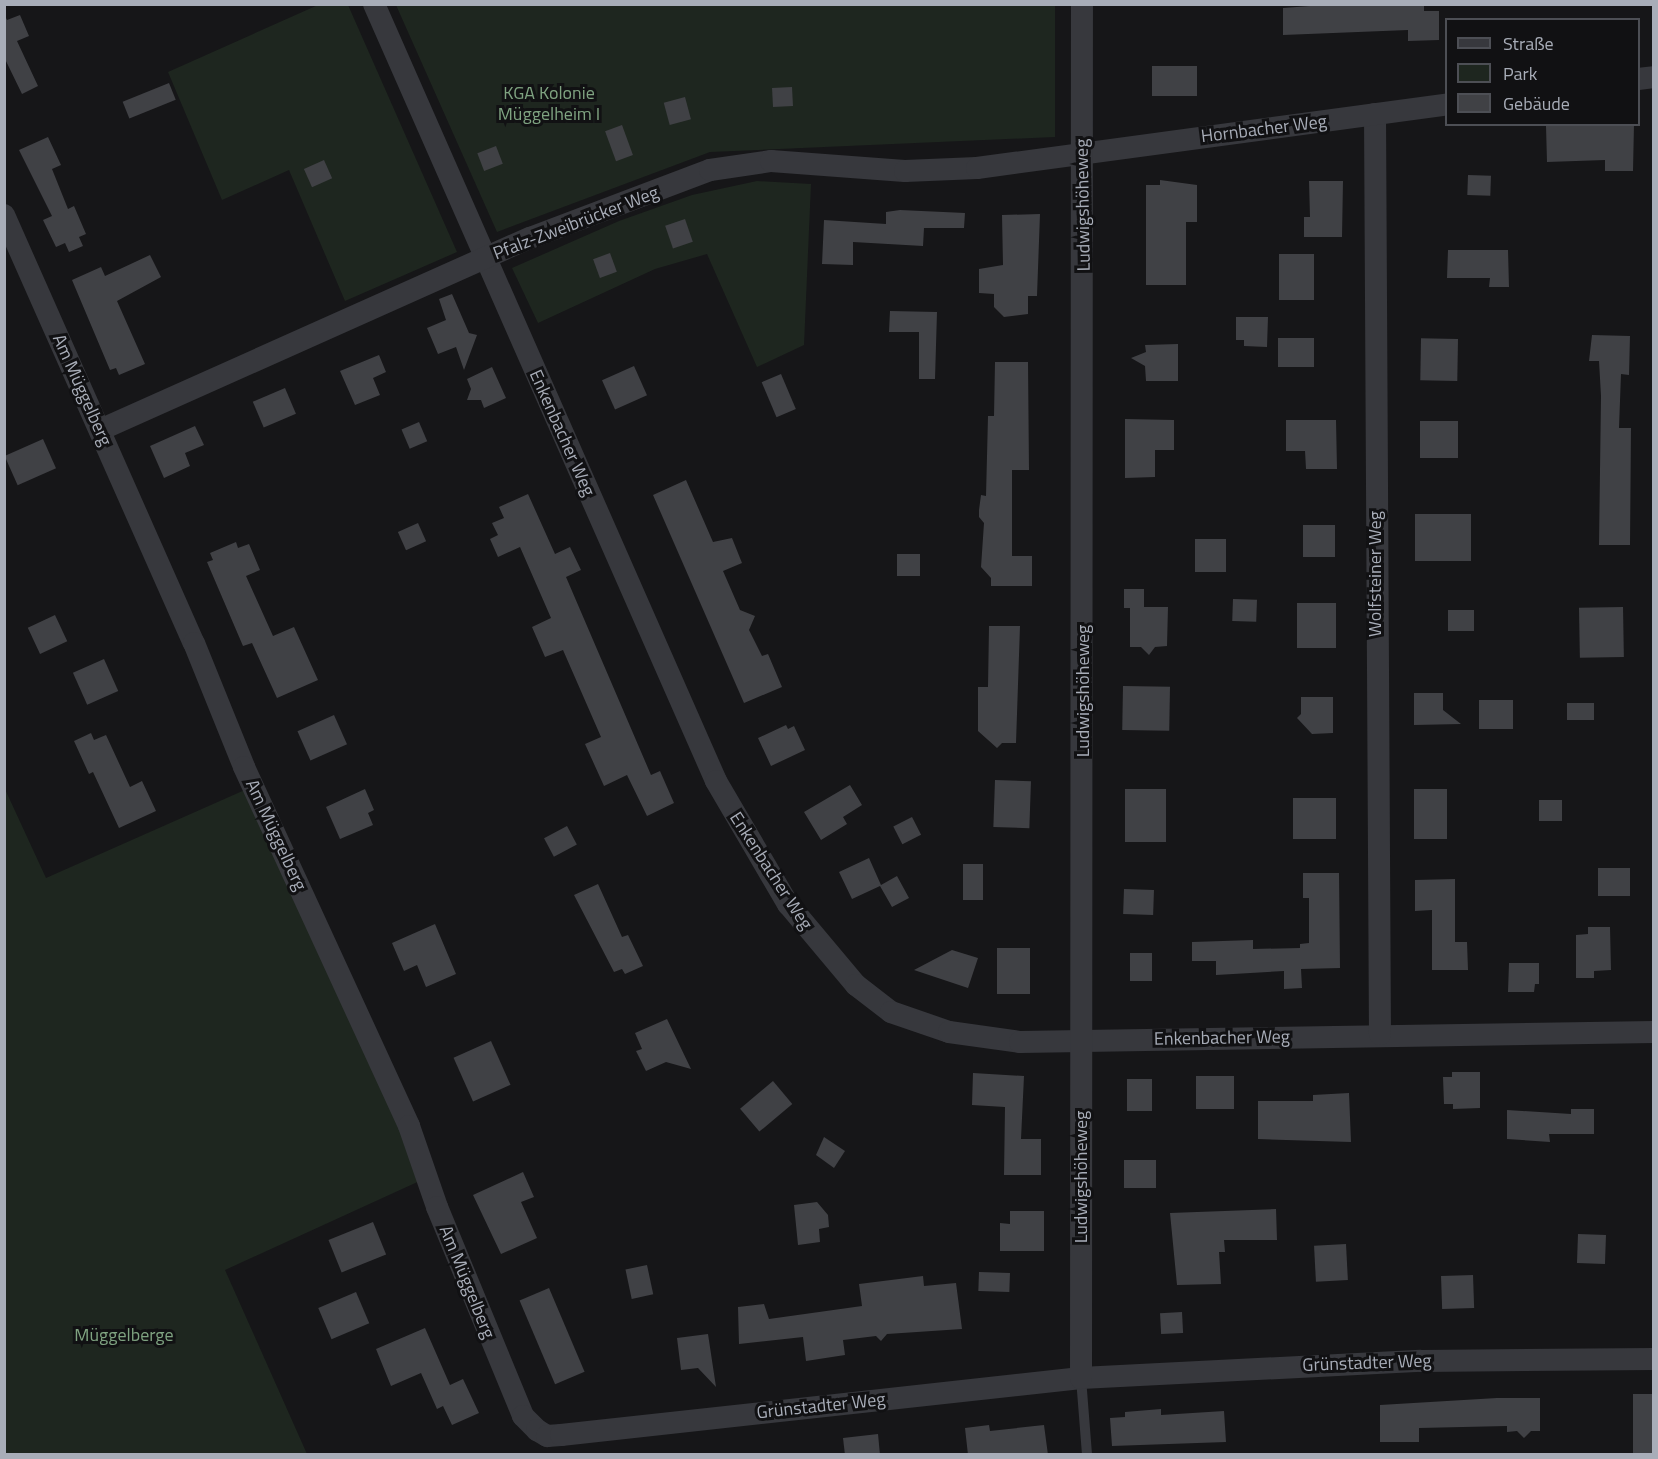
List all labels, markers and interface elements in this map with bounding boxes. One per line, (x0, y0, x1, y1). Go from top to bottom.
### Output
legend (1445, 18, 1640, 126)
text: Straße (1503, 30, 1554, 57)
text: Park (1503, 60, 1537, 87)
park label: KGA Kolonie Müggelheim I (498, 83, 600, 125)
text: Gebäude (1503, 90, 1570, 117)
street label: Hornbacher Weg (1200, 111, 1328, 147)
street label: Ludwigshöheweg (1071, 138, 1095, 272)
street label: Pfalz-Zweibrücker Weg (490, 181, 662, 265)
street label: Am Müggelberg (48, 331, 116, 449)
street label: Enkenbacher Weg (524, 366, 600, 500)
street label: Wolfsteiner Weg (1364, 511, 1386, 637)
street label: Ludwigshöheweg (1072, 625, 1094, 757)
street label: Am Müggelberg (241, 776, 311, 894)
street label: Enkenbacher Weg (725, 808, 817, 934)
street label: Enkenbacher Weg (1154, 1026, 1290, 1050)
street label: Ludwigshöheweg (1070, 1111, 1092, 1243)
street label: Am Müggelberg (434, 1222, 500, 1342)
park label: Müggelberge (74, 1324, 174, 1346)
street label: Grünstadter Weg (1302, 1350, 1432, 1376)
street label: Grünstadter Weg (756, 1389, 886, 1423)

